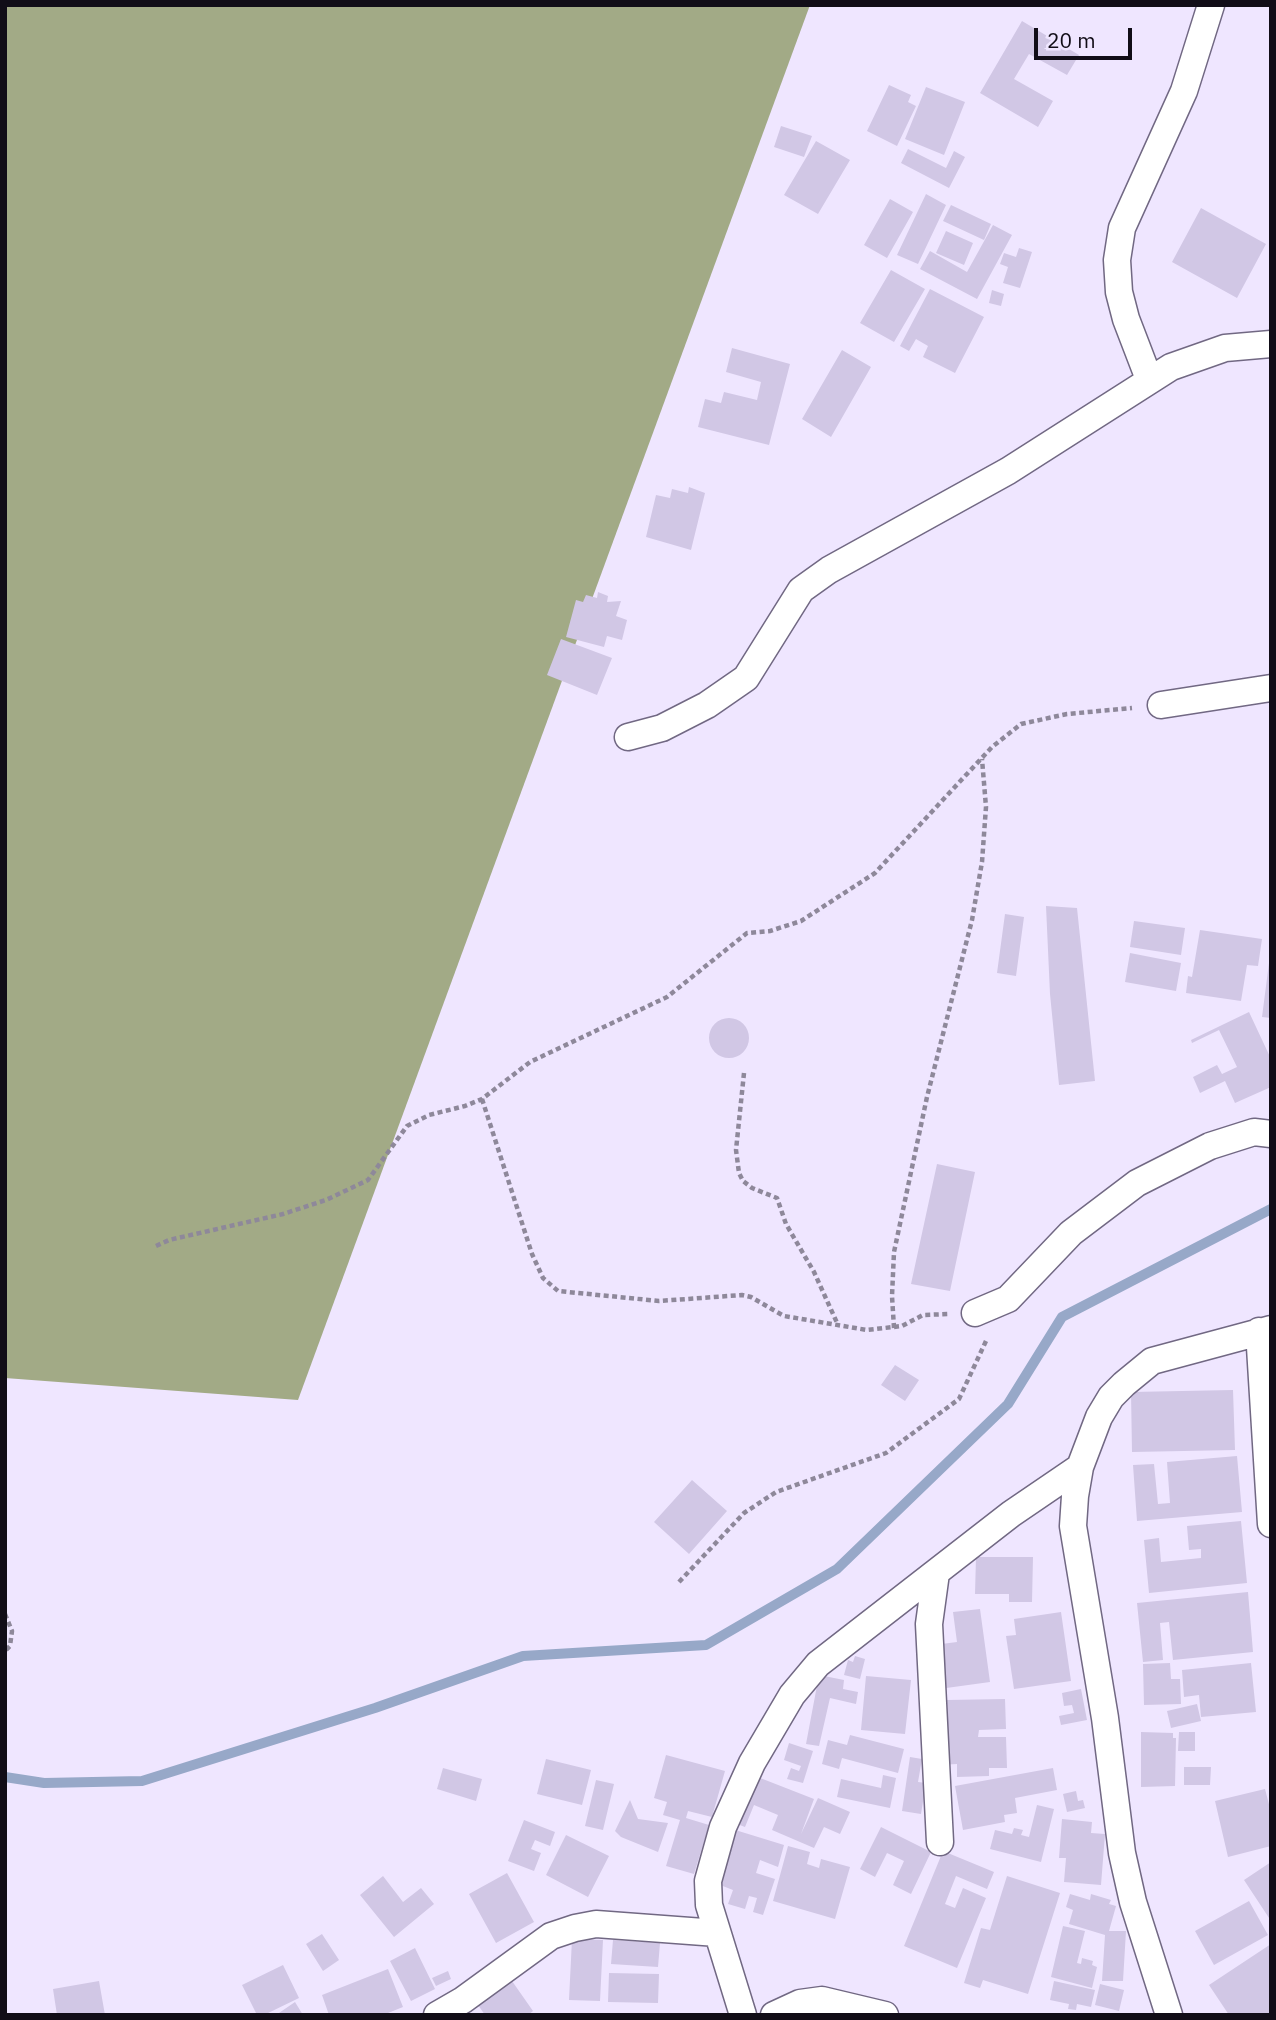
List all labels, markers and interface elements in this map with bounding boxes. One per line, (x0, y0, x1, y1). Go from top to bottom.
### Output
scale bar (1038, 14, 1136, 58)
text: 20 m (1047, 26, 1096, 54)

